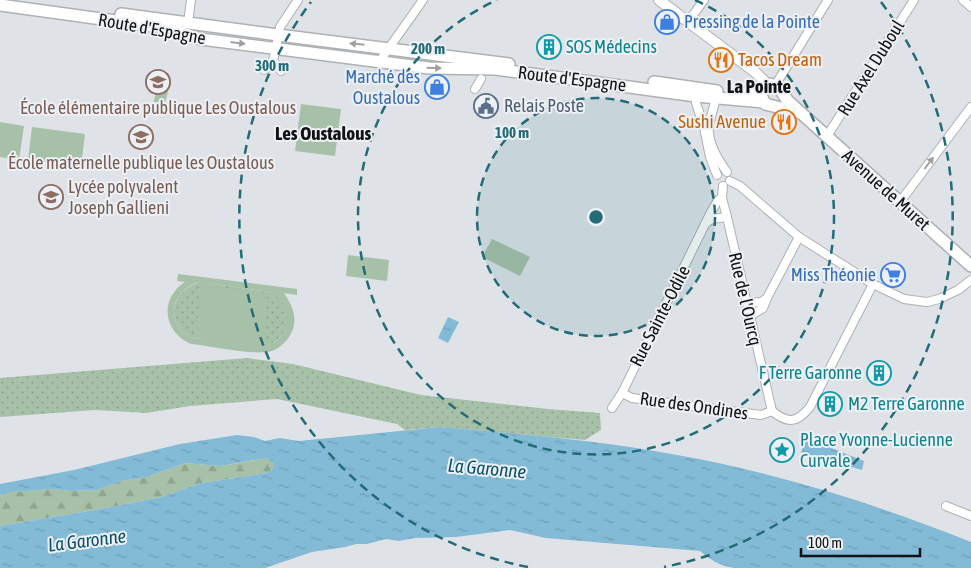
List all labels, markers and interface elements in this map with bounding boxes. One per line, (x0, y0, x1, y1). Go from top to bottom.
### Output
street label: Route d'Espagne (97, 9, 208, 48)
shop icon: Pressing de la Pointe (654, 9, 680, 35)
place label: Pressing de la Pointe (684, 11, 820, 32)
street label: Rue Axel Duboul (833, 16, 908, 119)
building icon: SOS Médecins (536, 34, 562, 60)
place label: SOS Médecins (566, 36, 657, 57)
one-way arrow (230, 39, 246, 47)
one-way arrow (349, 40, 365, 48)
text: 200 m (411, 40, 445, 57)
restaurant icon: Tacos Dream (708, 47, 734, 73)
place label: Tacos Dream (738, 49, 822, 70)
text: 300 m (255, 57, 289, 74)
street label: Route d'Espagne (517, 61, 627, 96)
one-way arrow (426, 64, 442, 72)
place label: Marché des Oustalous (345, 66, 420, 108)
school or university icon: École élémentaire publique Les Oustalous (145, 69, 171, 95)
shop icon: Marché des Oustalous (424, 74, 450, 100)
district label: La Pointe (727, 75, 792, 97)
public building icon: Relais Poste (473, 93, 499, 119)
place label: Relais Poste (504, 95, 584, 116)
place label: École élémentaire publique Les Oustalous (20, 97, 296, 118)
restaurant icon: Sushi Avenue (771, 109, 797, 135)
place label: Sushi Avenue (678, 111, 766, 132)
district label: Les Oustalous (275, 122, 371, 144)
school or university icon: École maternelle publique les Oustalous (128, 124, 154, 150)
text: 100 m (495, 124, 529, 141)
street label: Avenue de Muret (838, 145, 935, 235)
place label: École maternelle publique les Oustalous (8, 152, 274, 173)
one-way arrow (924, 156, 934, 170)
place label: Lycée polyvalent Joseph Gallieni (68, 176, 178, 218)
school or university icon: Lycée polyvalent Joseph Gallieni (38, 184, 64, 210)
centre of rings (587, 208, 605, 226)
street label: Rue de l'Ourcq (725, 250, 766, 348)
street label: Rue Sainte-Odile (625, 262, 694, 370)
supermarket icon: Miss Théonie (880, 262, 906, 288)
place label: Miss Théonie (791, 264, 876, 285)
building icon: F Terre Garonne (866, 360, 892, 386)
place label: F Terre Garonne (759, 362, 862, 383)
street label: Rue des Ondines (639, 388, 750, 423)
building icon: M2 Terre Garonne (817, 391, 843, 417)
place label: M2 Terre Garonne (848, 393, 965, 414)
place label: Place Yvonne-Lucienne Curvale (800, 429, 953, 471)
place icon: Place Yvonne-Lucienne Curvale (769, 437, 795, 463)
water label: La Garonne (447, 454, 527, 482)
water label: La Garonne (47, 524, 127, 556)
scale bar (801, 526, 920, 558)
text: 100 m (808, 534, 842, 551)

